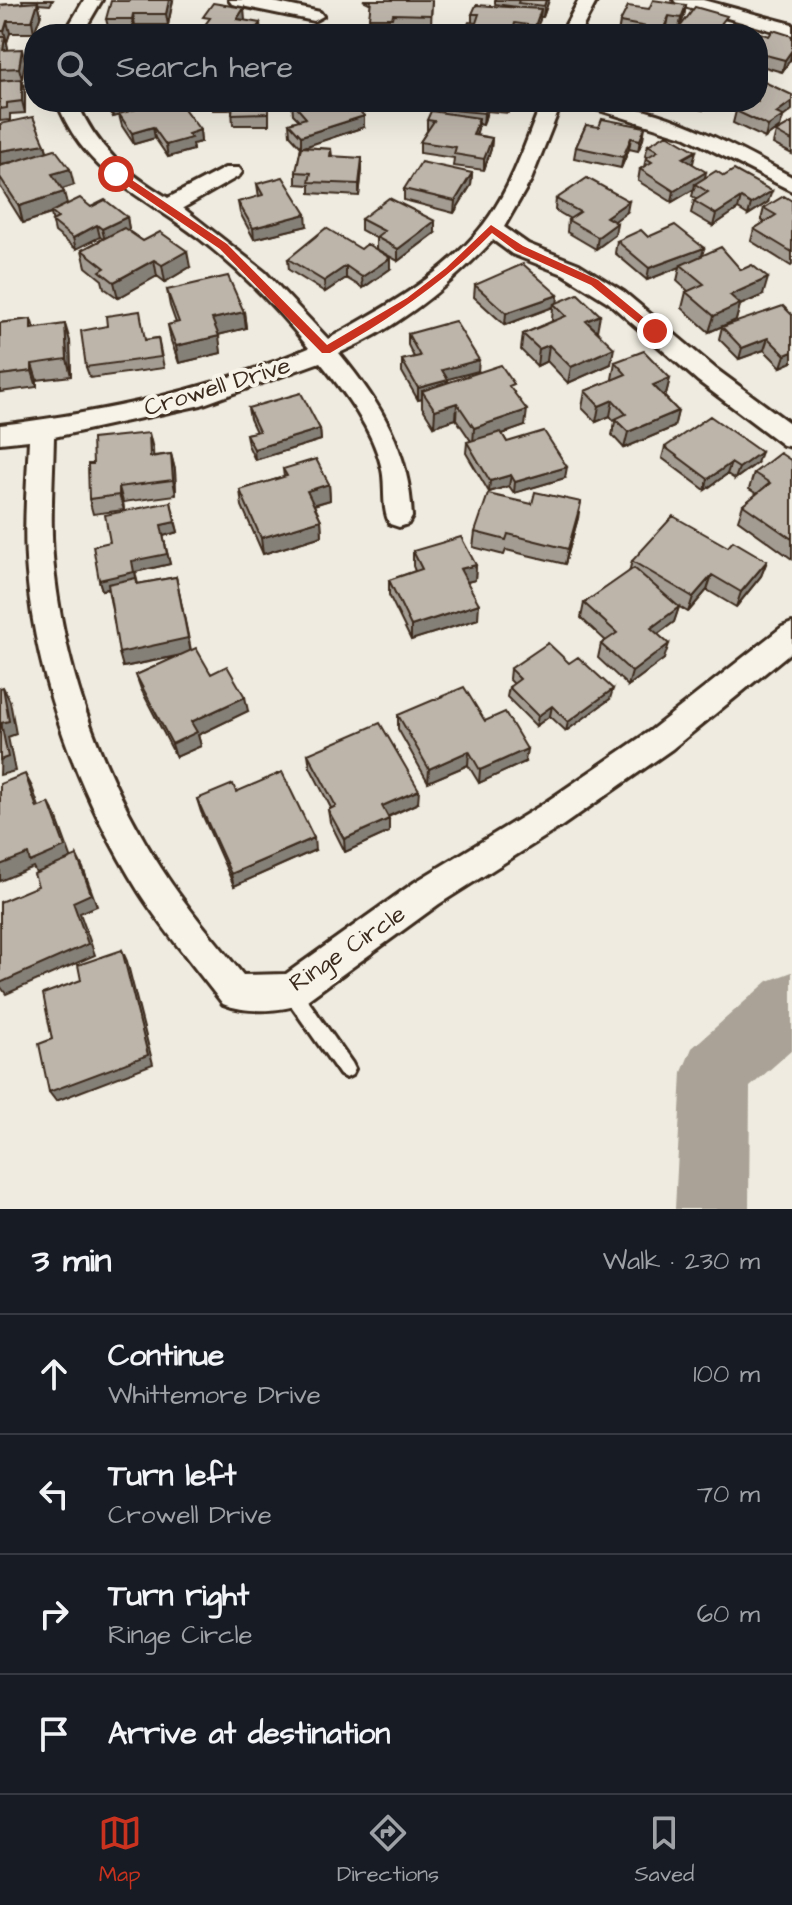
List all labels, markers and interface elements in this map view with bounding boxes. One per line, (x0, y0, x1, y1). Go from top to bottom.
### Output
search box (24, 24, 768, 112)
icon: search (52, 46, 96, 90)
text: Search here (116, 47, 293, 89)
route start (98, 156, 134, 192)
route end (637, 313, 673, 349)
street label: Crowell Drive (140, 349, 295, 425)
street label: Ringe Circle (283, 897, 413, 1001)
text: 3 min (32, 1237, 112, 1285)
text: Walk · 230 m (603, 1243, 760, 1279)
text: Continue (108, 1335, 224, 1377)
icon: ahead (32, 1352, 76, 1396)
text: 100 m (693, 1356, 760, 1392)
text: Whittemore Drive (108, 1377, 321, 1413)
text: Turn left (108, 1455, 236, 1497)
icon: left (32, 1472, 76, 1516)
text: 70 m (697, 1476, 760, 1512)
text: Crowell Drive (108, 1497, 272, 1533)
text: Turn right (108, 1575, 249, 1617)
icon: right (32, 1592, 76, 1636)
text: 60 m (697, 1596, 760, 1632)
text: Ringe Circle (108, 1617, 253, 1653)
icon: arrive (32, 1712, 76, 1756)
text: Arrive at destination (108, 1713, 390, 1755)
tab: Map (98, 1811, 142, 1890)
tab: Directions (337, 1811, 439, 1890)
tab: Saved (634, 1811, 694, 1890)

